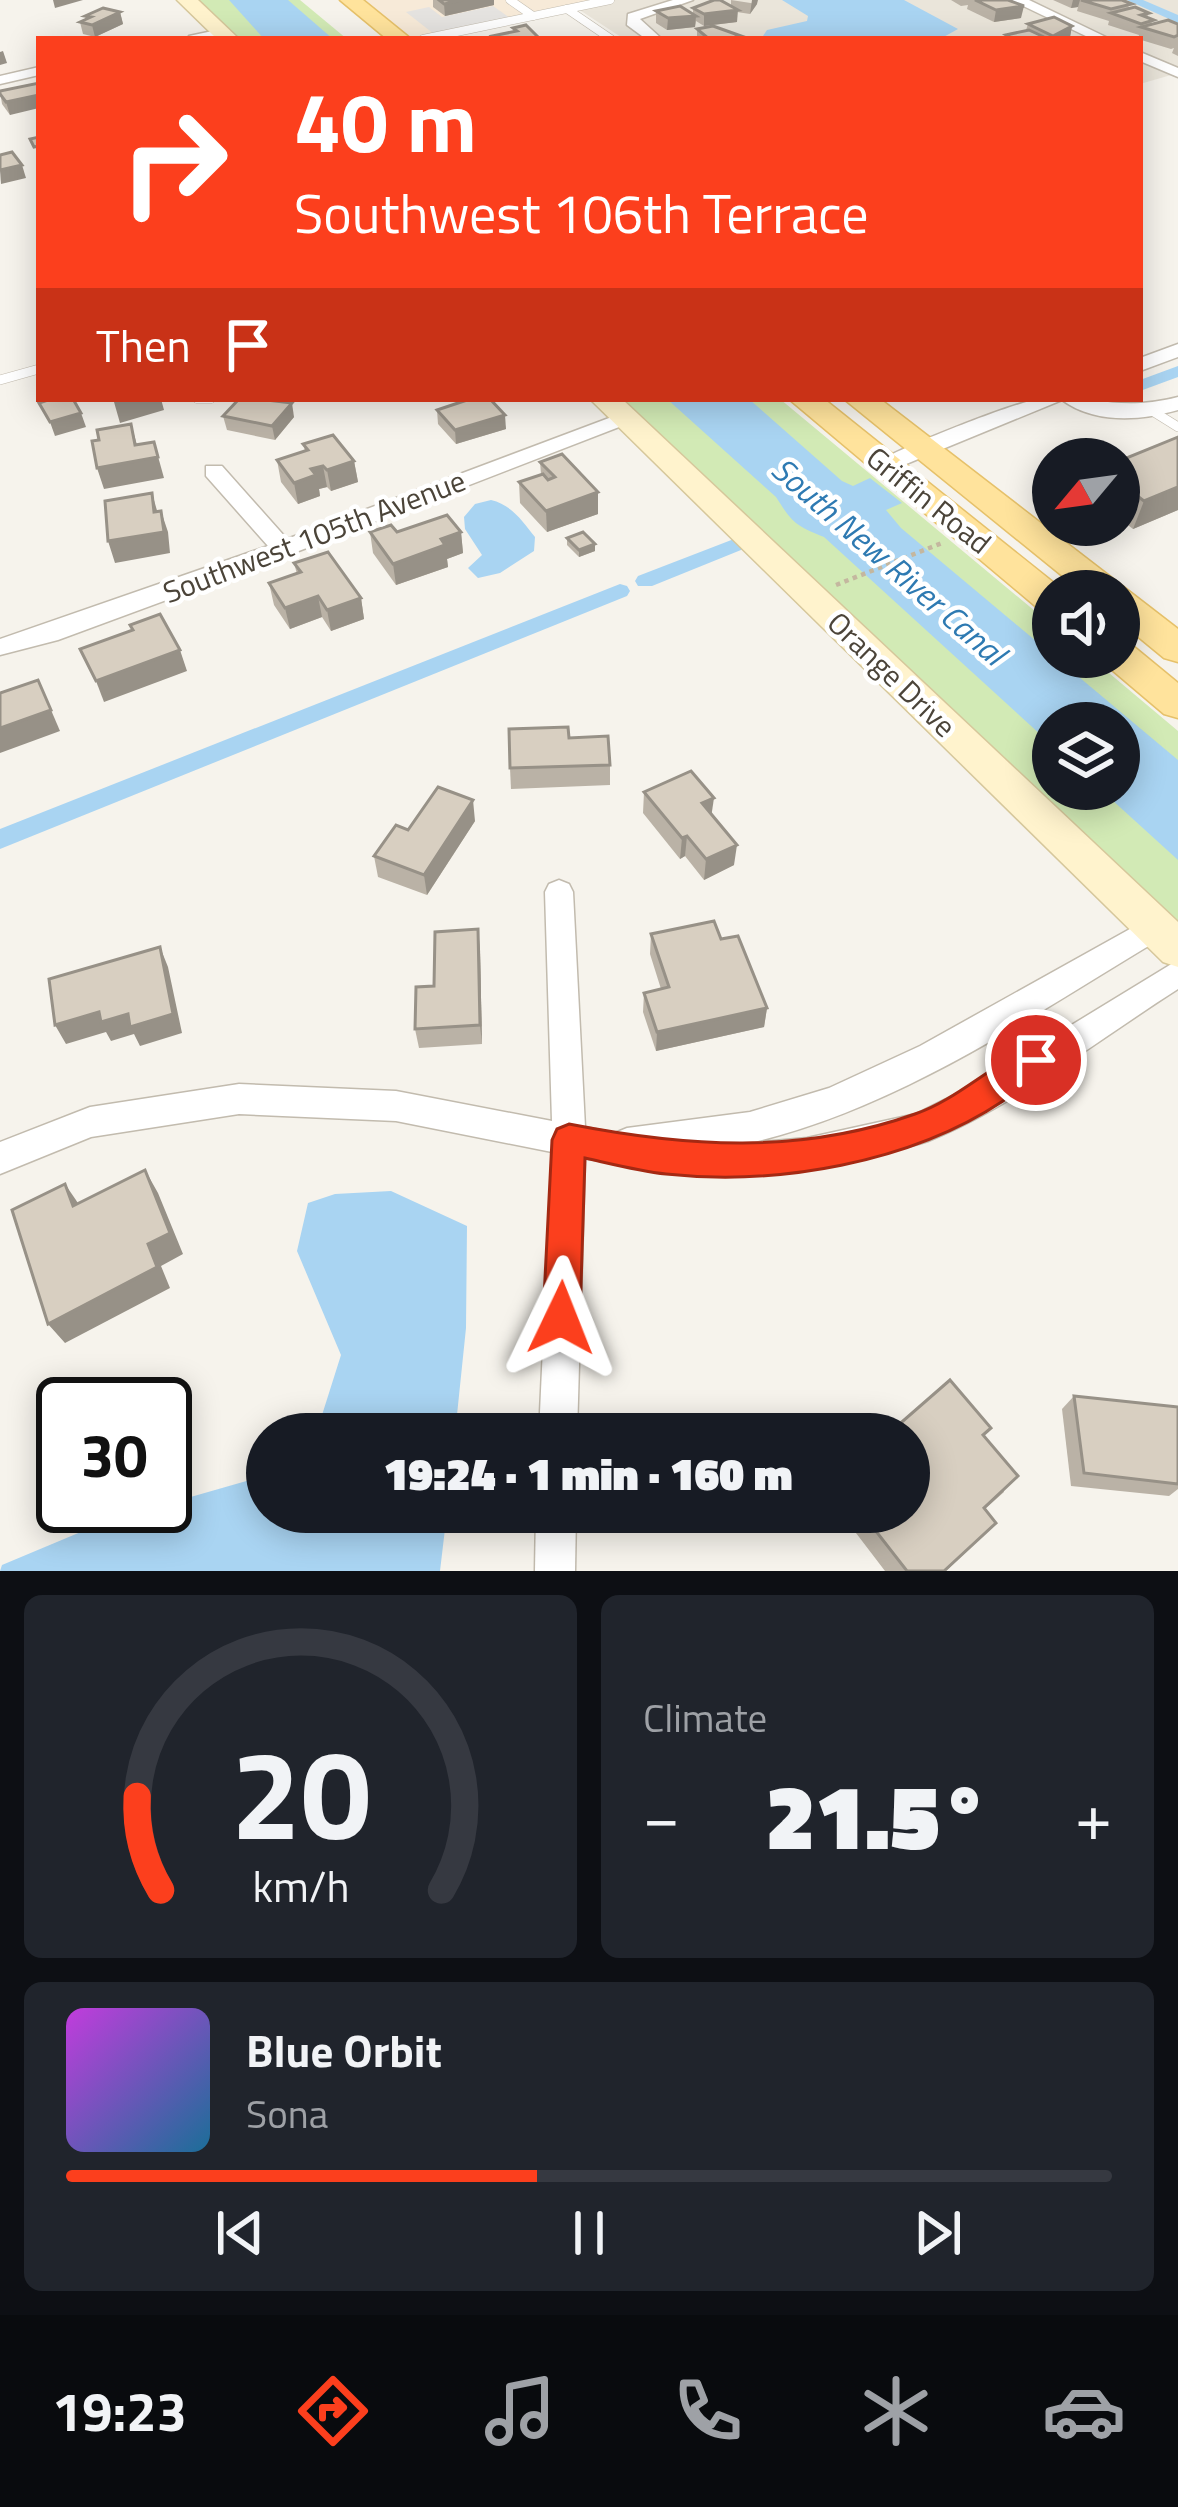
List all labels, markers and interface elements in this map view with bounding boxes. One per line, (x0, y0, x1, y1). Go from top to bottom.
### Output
text: 40 m (294, 57, 477, 185)
icon: right (96, 84, 252, 240)
text: Southwest 106th Terrace (294, 172, 868, 254)
text: Then (96, 311, 191, 379)
icon: arrive (215, 312, 281, 378)
street label: Griffin Road (856, 435, 1002, 565)
north arrow (1032, 438, 1140, 546)
map controls (1032, 438, 1140, 810)
water label: South New River Canal (761, 445, 1020, 680)
street label: Southwest 105th Avenue (156, 457, 472, 615)
button: sound (1032, 570, 1140, 678)
street label: Orange Drive (817, 600, 967, 748)
button: layers (1032, 702, 1140, 810)
pin (985, 1009, 1087, 1111)
icon: arrive (1003, 1027, 1069, 1093)
position arrow (498, 1255, 624, 1381)
speed limit sign: 30 (36, 1377, 192, 1533)
text: 19:24 · 1 min · 160 m (384, 1439, 792, 1507)
text: Climate (643, 1688, 767, 1747)
text: 20 (231, 1698, 370, 1887)
text: 21.5° (766, 1747, 989, 1884)
text: − (643, 1765, 680, 1866)
text: + (1075, 1765, 1112, 1866)
text: km/h (252, 1852, 349, 1918)
text: Blue Orbit (246, 2016, 442, 2084)
text: Sona (246, 2084, 328, 2143)
icon: previous (207, 2200, 273, 2266)
icon: pause (556, 2200, 622, 2266)
icon: next (905, 2200, 971, 2266)
icon: directions (291, 2369, 375, 2453)
icon: music (478, 2369, 562, 2453)
icon: phone (666, 2369, 750, 2453)
icon: climate (854, 2369, 938, 2453)
icon: car (1042, 2369, 1126, 2453)
text: 19:23 (52, 2370, 187, 2452)

